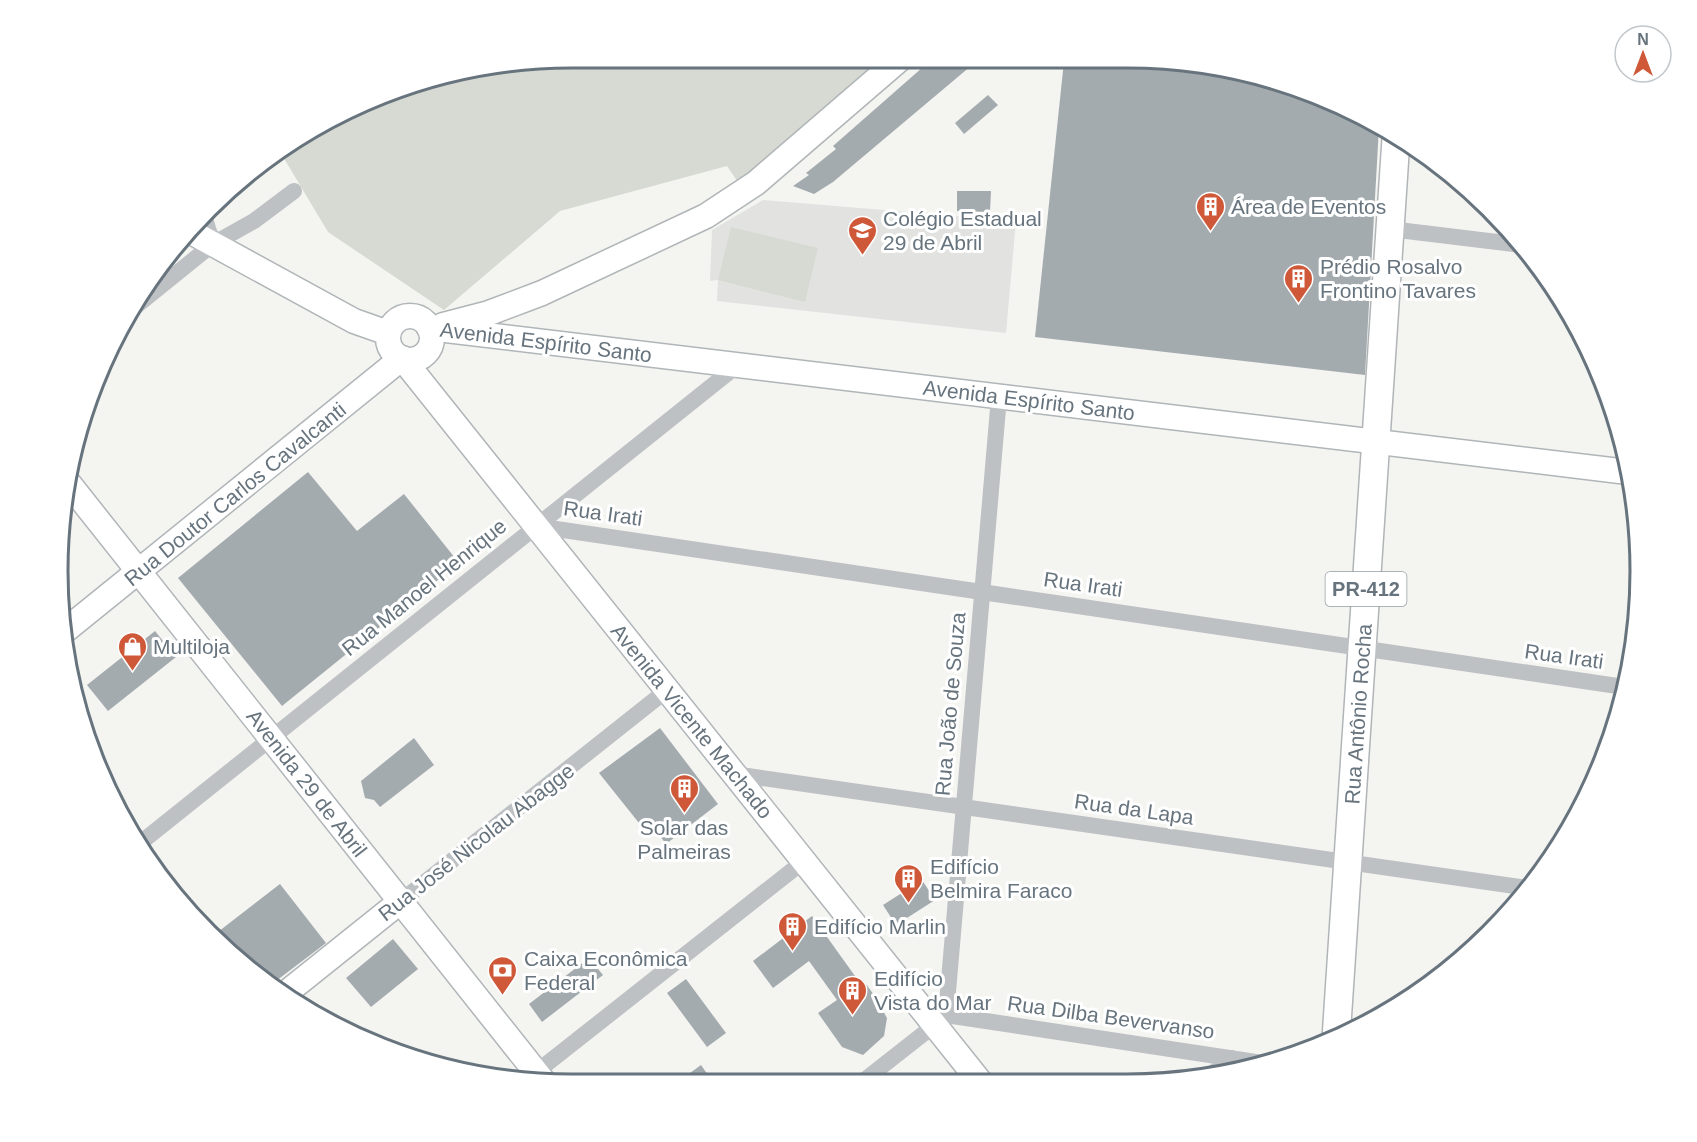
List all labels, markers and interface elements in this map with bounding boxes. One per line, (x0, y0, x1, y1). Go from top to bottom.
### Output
north arrow (1613, 24, 1673, 84)
text: N (1637, 31, 1649, 48)
building icon: Área de Eventos (1194, 190, 1226, 232)
place label: Área de Eventos (1231, 195, 1386, 218)
place label: Colégio Estadual 29 de Abril (883, 207, 1042, 254)
school or university icon: Colégio Estadual 29 de Abril (846, 214, 878, 256)
place label: Prédio Rosalvo Frontino Tavares (1320, 255, 1476, 302)
building icon: Prédio Rosalvo Frontino Tavares (1283, 262, 1315, 304)
street label: Avenida Espírito Santo (439, 318, 653, 366)
street label: Avenida Espírito Santo (922, 376, 1136, 424)
street label: Rua Doutor Carlos Cavalcanti (120, 398, 350, 590)
street label: Rua Irati (562, 496, 644, 530)
street label: Rua Manoel Henrique (337, 514, 511, 660)
street label: Rua Irati (1042, 567, 1124, 601)
road number: PR-412 (1326, 572, 1406, 606)
street label: Rua João de Souza (931, 611, 970, 797)
street label: Avenida Vicente Machado (607, 619, 777, 823)
street label: Rua Antônio Rocha (1340, 623, 1376, 805)
shop icon: Multiloja (116, 630, 148, 672)
place label: Multiloja (153, 635, 230, 658)
street label: Rua Irati (1523, 639, 1605, 673)
street label: Avenida 29 de Abril (242, 705, 372, 861)
street label: Rua José Nicolau Abagge (374, 759, 578, 925)
building icon: Solar das Palmeiras (668, 772, 700, 814)
street label: Rua da Lapa (1073, 789, 1195, 829)
place label: Solar das Palmeiras (637, 816, 731, 863)
place label: Edifício Belmira Faraco (930, 855, 1072, 902)
building icon: Edifício Belmira Faraco (893, 862, 925, 904)
building icon: Edifício Marlin (777, 910, 809, 952)
place label: Edifício Marlin (814, 915, 946, 938)
place label: Caixa Econômica Federal (524, 947, 688, 994)
bank icon: Caixa Econômica Federal (487, 954, 519, 996)
place label: Edifício Vista do Mar (874, 967, 992, 1014)
building icon: Edifício Vista do Mar (837, 974, 869, 1016)
street label: Rua Dilba Bevervanso (1006, 991, 1216, 1043)

